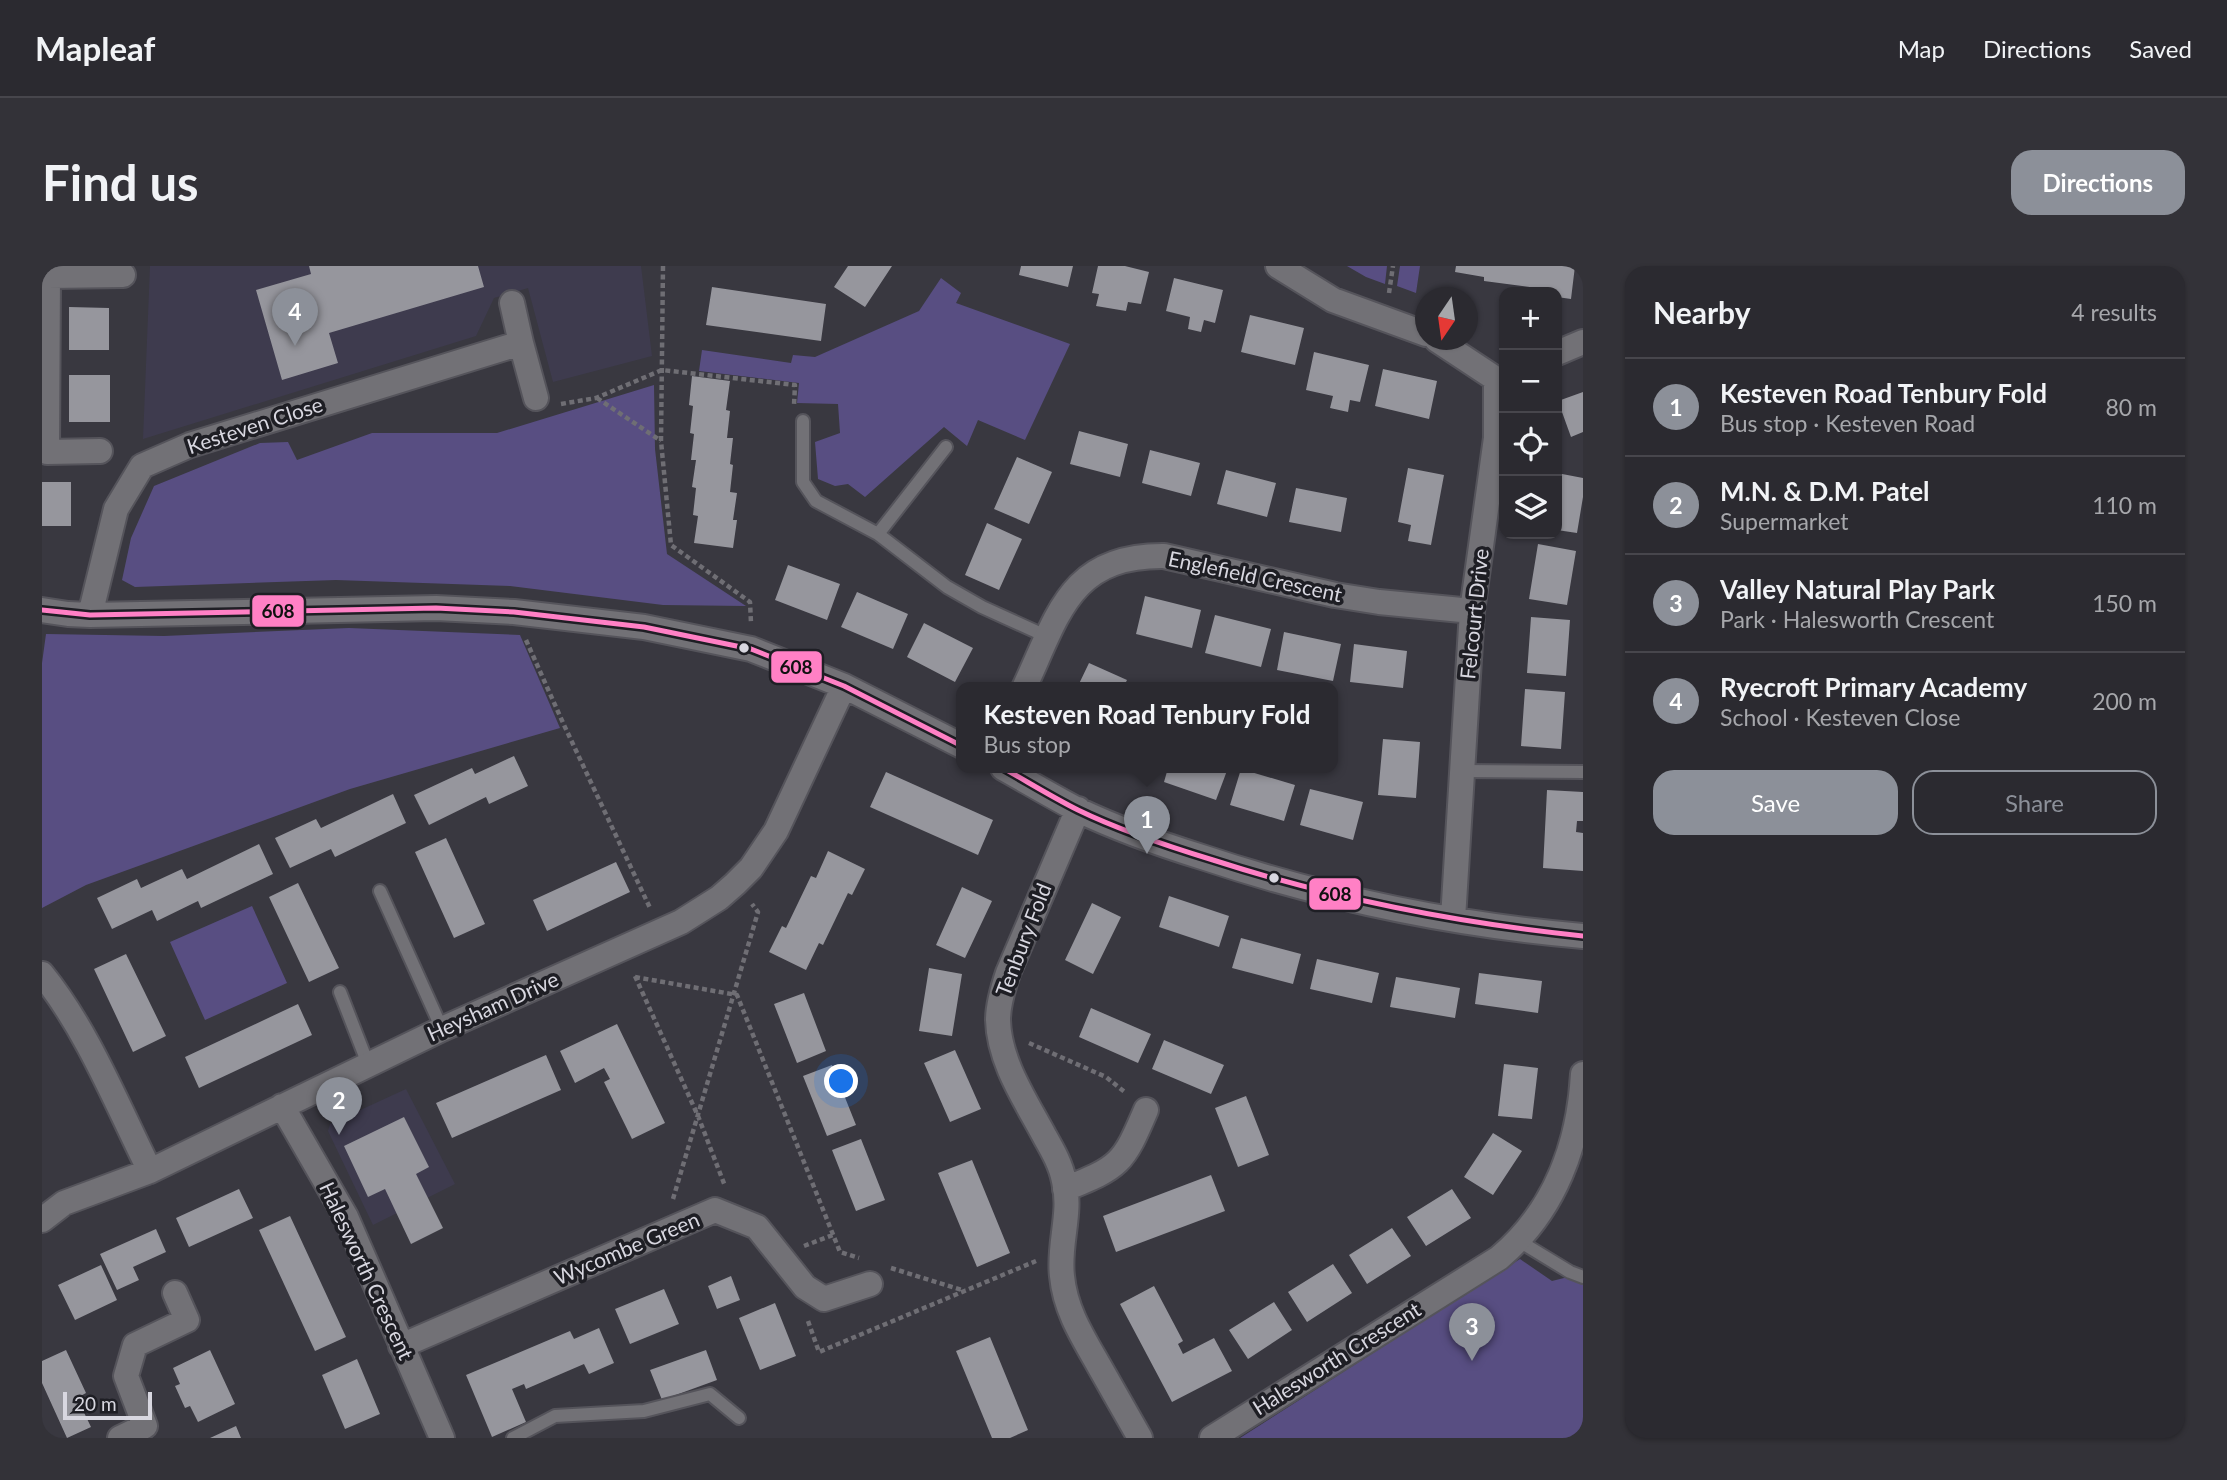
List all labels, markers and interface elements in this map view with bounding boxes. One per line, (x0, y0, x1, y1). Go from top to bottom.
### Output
text: Mapleaf (35, 28, 155, 68)
text: Map (1898, 34, 1945, 63)
text: Directions (1983, 34, 2091, 63)
text: Saved (2129, 34, 2192, 63)
button: Directions (2011, 150, 2185, 215)
text: Find us (42, 153, 199, 211)
north arrow (1415, 287, 1478, 350)
map controls (1499, 287, 1562, 539)
button: + (1499, 287, 1562, 350)
pin: 4 (272, 288, 318, 346)
text: Nearby (1653, 294, 1751, 330)
text: 4 results (2071, 298, 2157, 326)
button: − (1499, 350, 1562, 413)
text: Kesteven Road Tenbury Fold (1720, 377, 2047, 409)
street label: Kesteven Close (183, 391, 326, 458)
text: 1 (1669, 393, 1683, 421)
text: 80 m (2106, 393, 2157, 421)
text: Bus stop · Kesteven Road (1720, 409, 1975, 437)
button: locate (1499, 413, 1562, 476)
text: M.N. & D.M. Patel (1720, 475, 1930, 507)
button: layers (1499, 476, 1562, 539)
text: 2 (1669, 491, 1683, 519)
text: 110 m (2092, 491, 2157, 519)
text: Supermarket (1720, 507, 1849, 535)
street label: Englefield Crescent (1166, 545, 1345, 606)
street label: Felcourt Drive (1454, 547, 1493, 680)
text: Valley Natural Play Park (1720, 573, 1995, 605)
text: 3 (1669, 589, 1683, 617)
text: 150 m (2092, 589, 2157, 617)
line badge: 608 (251, 594, 305, 628)
text: 608 (261, 599, 295, 622)
text: Park · Halesworth Crescent (1720, 605, 1994, 633)
unlabelled marker (737, 641, 751, 655)
line badge: 608 (770, 650, 823, 684)
text: 608 (779, 655, 813, 678)
text: Ryecroft Primary Academy (1720, 671, 2027, 703)
popup (956, 682, 1338, 773)
text: 4 (1669, 687, 1683, 715)
text: 200 m (2092, 687, 2157, 715)
text: Kesteven Road Tenbury Fold (984, 698, 1310, 730)
text: School · Kesteven Close (1720, 703, 1960, 731)
text: Bus stop (984, 730, 1071, 758)
button: Save (1653, 770, 1898, 835)
button: Share (1912, 770, 2157, 835)
pin: 1 (1124, 796, 1170, 854)
unlabelled marker (1267, 871, 1281, 885)
line badge: 608 (1308, 877, 1362, 911)
street label: Tenbury Fold (990, 879, 1056, 1000)
text: 608 (1318, 882, 1352, 905)
street label: Heysham Drive (423, 966, 562, 1046)
your location (824, 1064, 858, 1098)
pin: 2 (316, 1077, 362, 1135)
street label: Halesworth Crescent (315, 1178, 420, 1364)
street label: Wycombe Green (550, 1206, 703, 1290)
street label: Halesworth Crescent (1248, 1296, 1425, 1420)
pin: 3 (1449, 1303, 1495, 1361)
scale bar (63, 1389, 152, 1421)
text: 20 m (74, 1392, 117, 1415)

